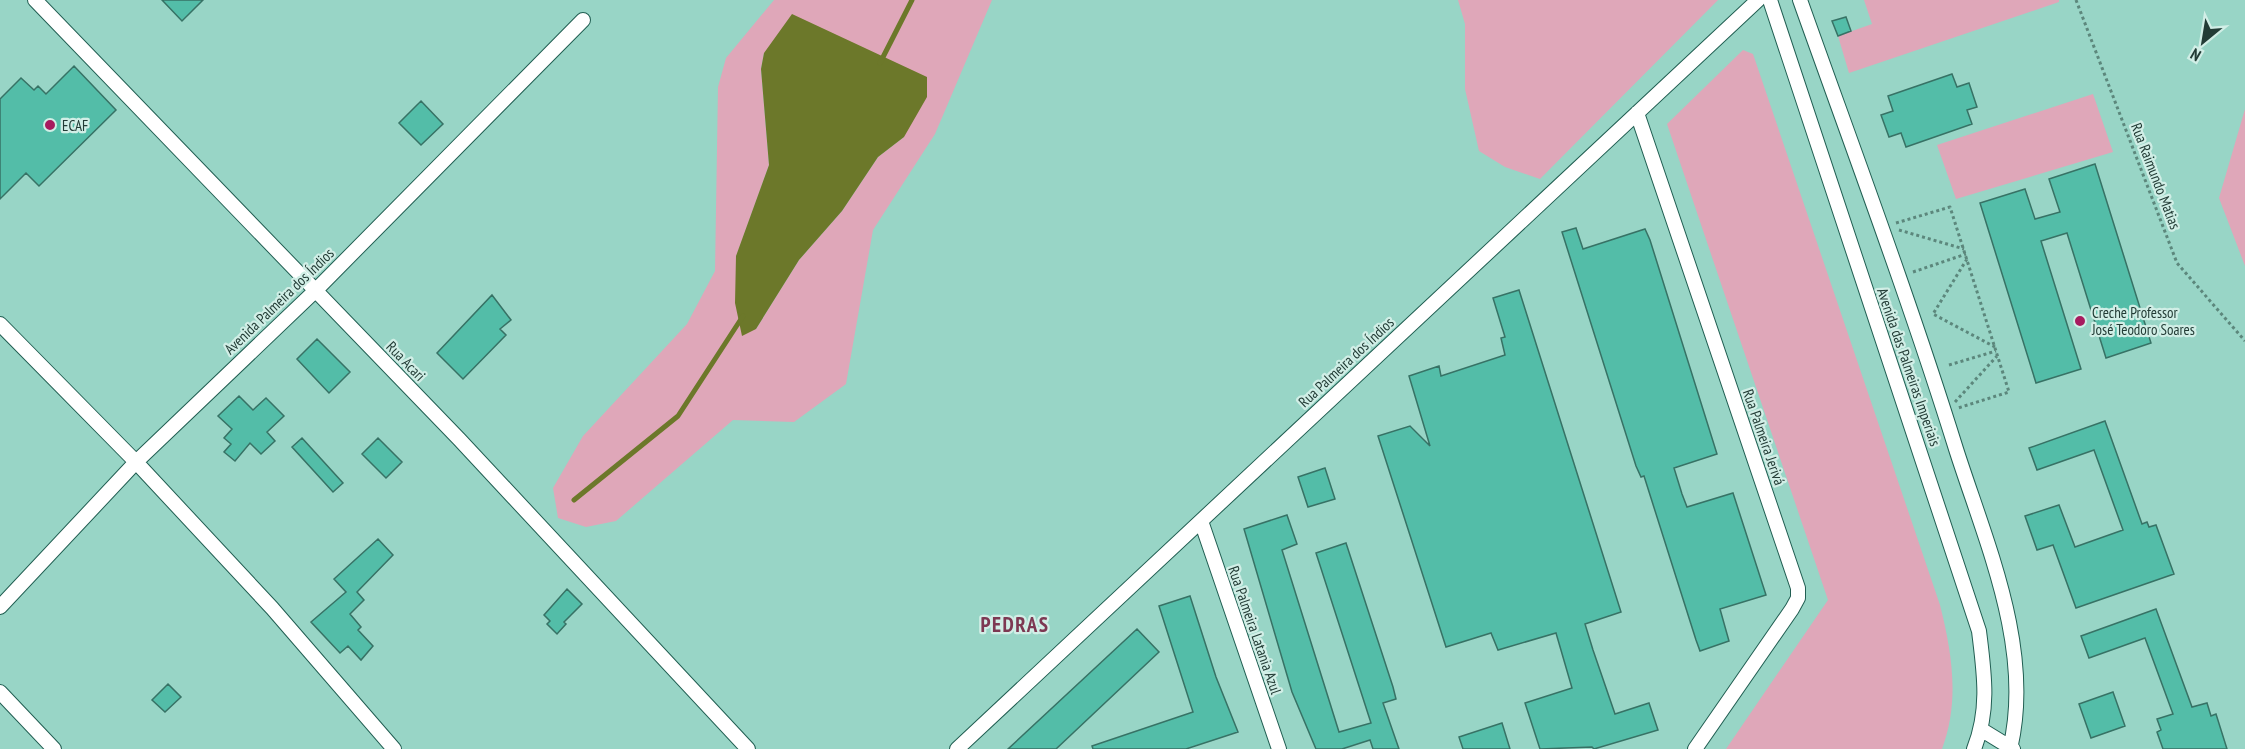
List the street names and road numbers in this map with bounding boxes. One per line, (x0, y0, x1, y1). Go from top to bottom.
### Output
street label: Rua Raimundo Matias (2127, 120, 2185, 232)
street label: Avenida Palmeira dos Índios (220, 244, 338, 358)
street label: Avenida das Palmeiras Imperiais (1873, 285, 1945, 449)
street label: Rua Palmeira dos Índios (1294, 313, 1398, 411)
street label: Rua Acari (382, 337, 430, 385)
street label: Rua Palmeira Jerivá (1739, 387, 1789, 487)
street label: Rua Palmeira Latania Azul (1224, 563, 1286, 697)

